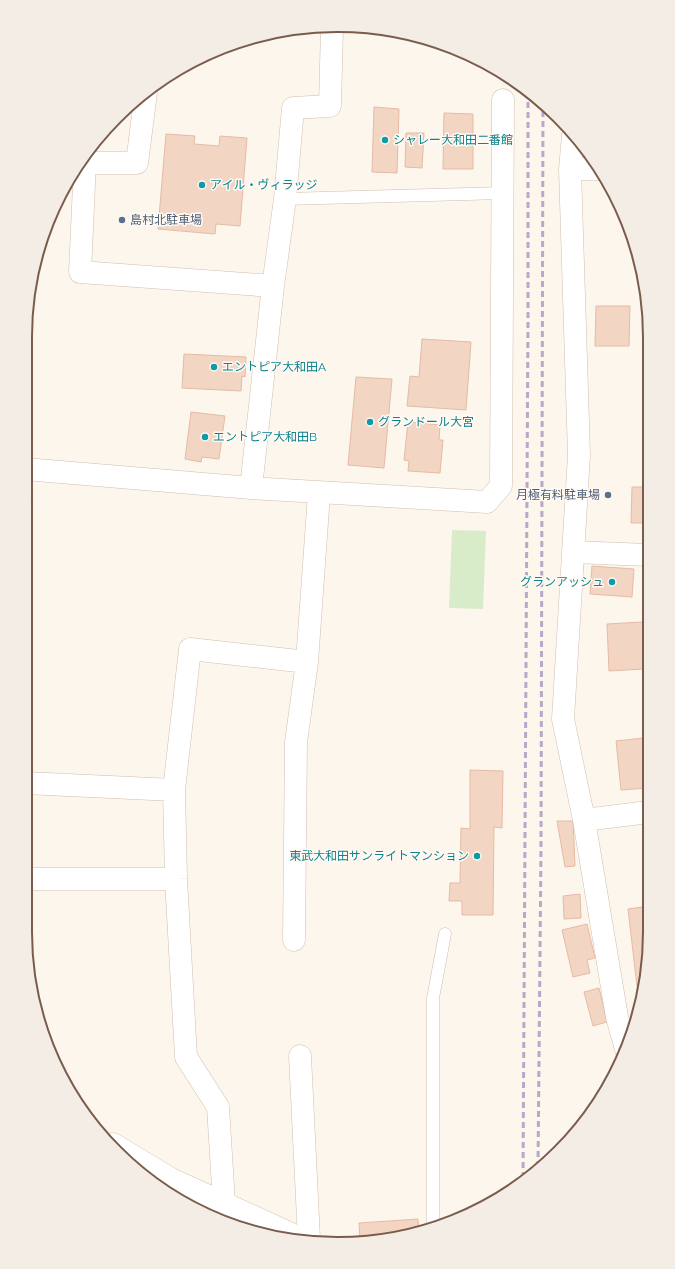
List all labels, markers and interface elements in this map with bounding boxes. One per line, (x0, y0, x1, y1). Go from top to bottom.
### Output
place label: シャレー大和田二番館 (393, 133, 513, 147)
marker: シャレー大和田二番館 (380, 135, 390, 145)
place label: アイル・ヴィラッジ (210, 178, 317, 192)
marker: アイル・ヴィラッジ (197, 180, 207, 190)
place label: 島村北駐車場 (130, 213, 202, 227)
marker: 島村北駐車場 (117, 215, 127, 225)
place label: エントピア大和田A (222, 360, 326, 374)
marker: エントピア大和田A (209, 362, 219, 372)
place label: グランドール大宮 (378, 415, 474, 429)
marker: グランドール大宮 (365, 417, 375, 427)
place label: エントピア大和田B (213, 430, 317, 444)
marker: エントピア大和田B (200, 432, 210, 442)
place label: 月極有料駐車場 (516, 488, 600, 502)
marker: 月極有料駐車場 (603, 490, 613, 500)
place label: グランアッシュ (520, 575, 604, 589)
marker: グランアッシュ (607, 577, 617, 587)
place label: 東武大和田サンライトマンション (289, 849, 469, 863)
marker: 東武大和田サンライトマンション (472, 851, 482, 861)

